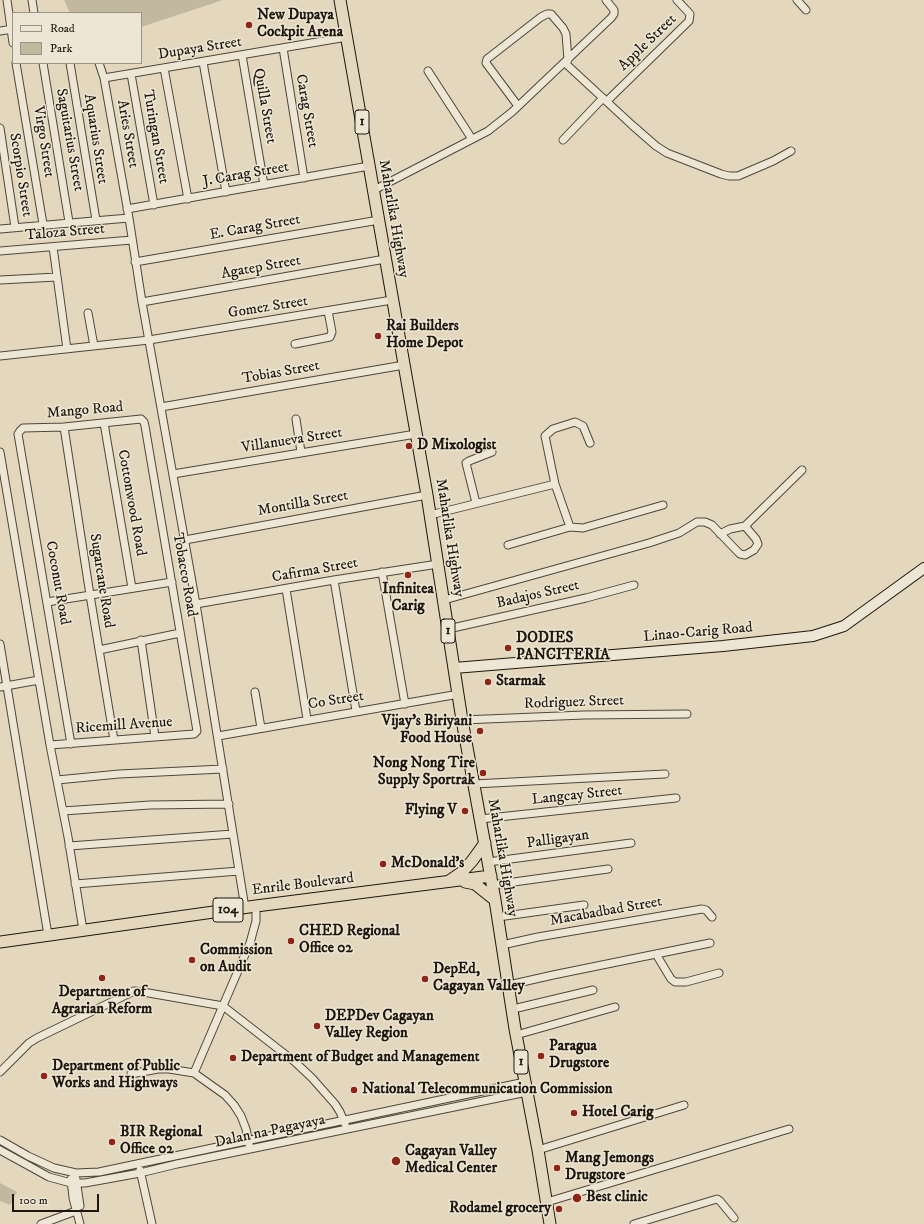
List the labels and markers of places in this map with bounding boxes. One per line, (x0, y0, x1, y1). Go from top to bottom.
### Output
place label: New Dupaya Cockpit Arena (257, 7, 343, 42)
marker: New Dupaya Cockpit Arena (244, 20, 254, 30)
place label: Rai Builders Home Depot (386, 318, 463, 353)
marker: Rai Builders Home Depot (373, 331, 383, 341)
place label: D Mixologist (417, 437, 496, 455)
marker: D Mixologist (404, 441, 414, 451)
marker: Infinitea Carig (403, 570, 413, 580)
place label: Infinitea Carig (382, 581, 434, 616)
place label: DODIES PANCITERIA (516, 630, 610, 665)
marker: DODIES PANCITERIA (503, 643, 513, 653)
place label: Starmak (496, 673, 546, 691)
marker: Starmak (483, 677, 493, 687)
place label: Vijay’s Biriyani Food House (382, 713, 472, 748)
marker: Vijay’s Biriyani Food House (475, 726, 485, 736)
place label: Nong Nong Tire Supply Sportrak (373, 755, 475, 790)
marker: Nong Nong Tire Supply Sportrak (478, 768, 488, 778)
place label: Flying V (405, 802, 457, 820)
marker: Flying V (460, 806, 470, 816)
place label: McDonald's (391, 855, 464, 873)
marker: McDonald's (378, 859, 388, 869)
place label: CHED Regional Office 02 (299, 923, 400, 958)
marker: CHED Regional Office 02 (286, 936, 296, 946)
place label: Commission on Audit (200, 942, 273, 977)
marker: Commission on Audit (187, 955, 197, 965)
place label: DepEd, Cagayan Valley (433, 961, 525, 996)
marker: Department of Agrarian Reform (97, 973, 107, 983)
marker: DepEd, Cagayan Valley (420, 974, 430, 984)
place label: Department of Agrarian Reform (52, 984, 152, 1019)
place label: DEPDev Cagayan Valley Region (325, 1008, 434, 1043)
marker: DEPDev Cagayan Valley Region (312, 1021, 322, 1031)
place label: Paragua Drugstore (549, 1038, 609, 1073)
place label: Department of Budget and Management (241, 1049, 480, 1067)
marker: Paragua Drugstore (536, 1051, 546, 1061)
marker: Department of Budget and Management (228, 1053, 238, 1063)
place label: Department of Public Works and Highways (52, 1058, 180, 1093)
marker: Department of Public Works and Highways (39, 1071, 49, 1081)
place label: National Telecommunication Commission (362, 1081, 613, 1099)
marker: National Telecommunication Commission (349, 1085, 359, 1095)
place label: Hotel Carig (582, 1104, 653, 1122)
marker: Hotel Carig (569, 1108, 579, 1118)
place label: BIR Regional Office 02 (120, 1124, 202, 1159)
marker: BIR Regional Office 02 (107, 1137, 117, 1147)
place label: Cagayan Valley Medical Center (405, 1143, 497, 1178)
place label: Mang Jemongs Drugstore (565, 1150, 654, 1185)
marker: Cagayan Valley Medical Center (390, 1155, 402, 1167)
marker: Mang Jemongs Drugstore (552, 1163, 562, 1173)
place label: Best clinic (586, 1189, 648, 1207)
marker: Best clinic (571, 1192, 583, 1204)
place label: Rodamel grocery (449, 1200, 551, 1218)
marker: Rodamel grocery (554, 1204, 564, 1214)

